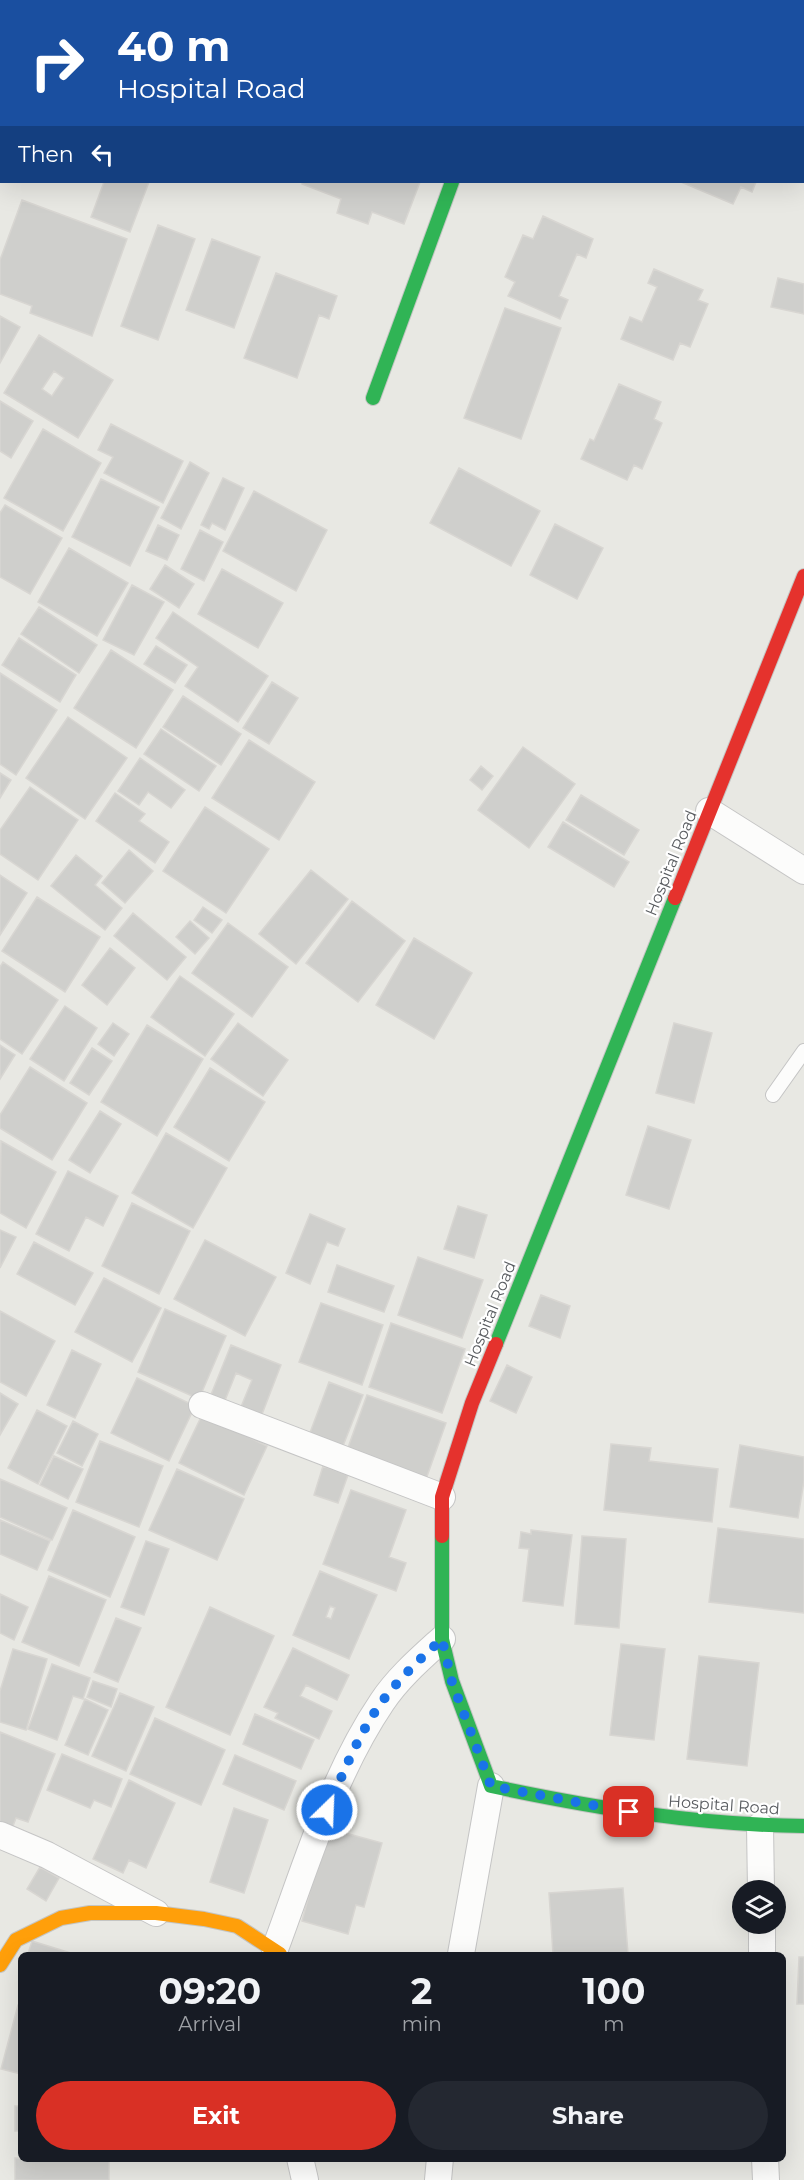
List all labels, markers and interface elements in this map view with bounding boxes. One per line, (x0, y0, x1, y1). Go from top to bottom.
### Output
text: 40 m (117, 20, 230, 72)
icon: right (18, 24, 96, 102)
text: Hospital Road (117, 72, 306, 105)
icon: left (86, 138, 119, 171)
text: Then (18, 141, 74, 168)
street label: Hospital Road (641, 808, 701, 918)
street label: Hospital Road (460, 1259, 520, 1369)
position arrow (295, 1778, 359, 1842)
pin (603, 1786, 654, 1837)
street label: Hospital Road (668, 1792, 780, 1818)
icon: arrive (612, 1795, 645, 1828)
map controls (732, 1880, 786, 1934)
button: layers (732, 1880, 786, 1934)
text: 09:20 (159, 1969, 261, 2013)
text: 2 (411, 1969, 432, 2013)
text: 100 (582, 1969, 645, 2013)
text: Arrival (178, 2012, 241, 2036)
text: min (402, 2012, 442, 2036)
text: m (603, 2012, 624, 2036)
button: Exit (36, 2081, 396, 2150)
button: Share (408, 2081, 768, 2150)

